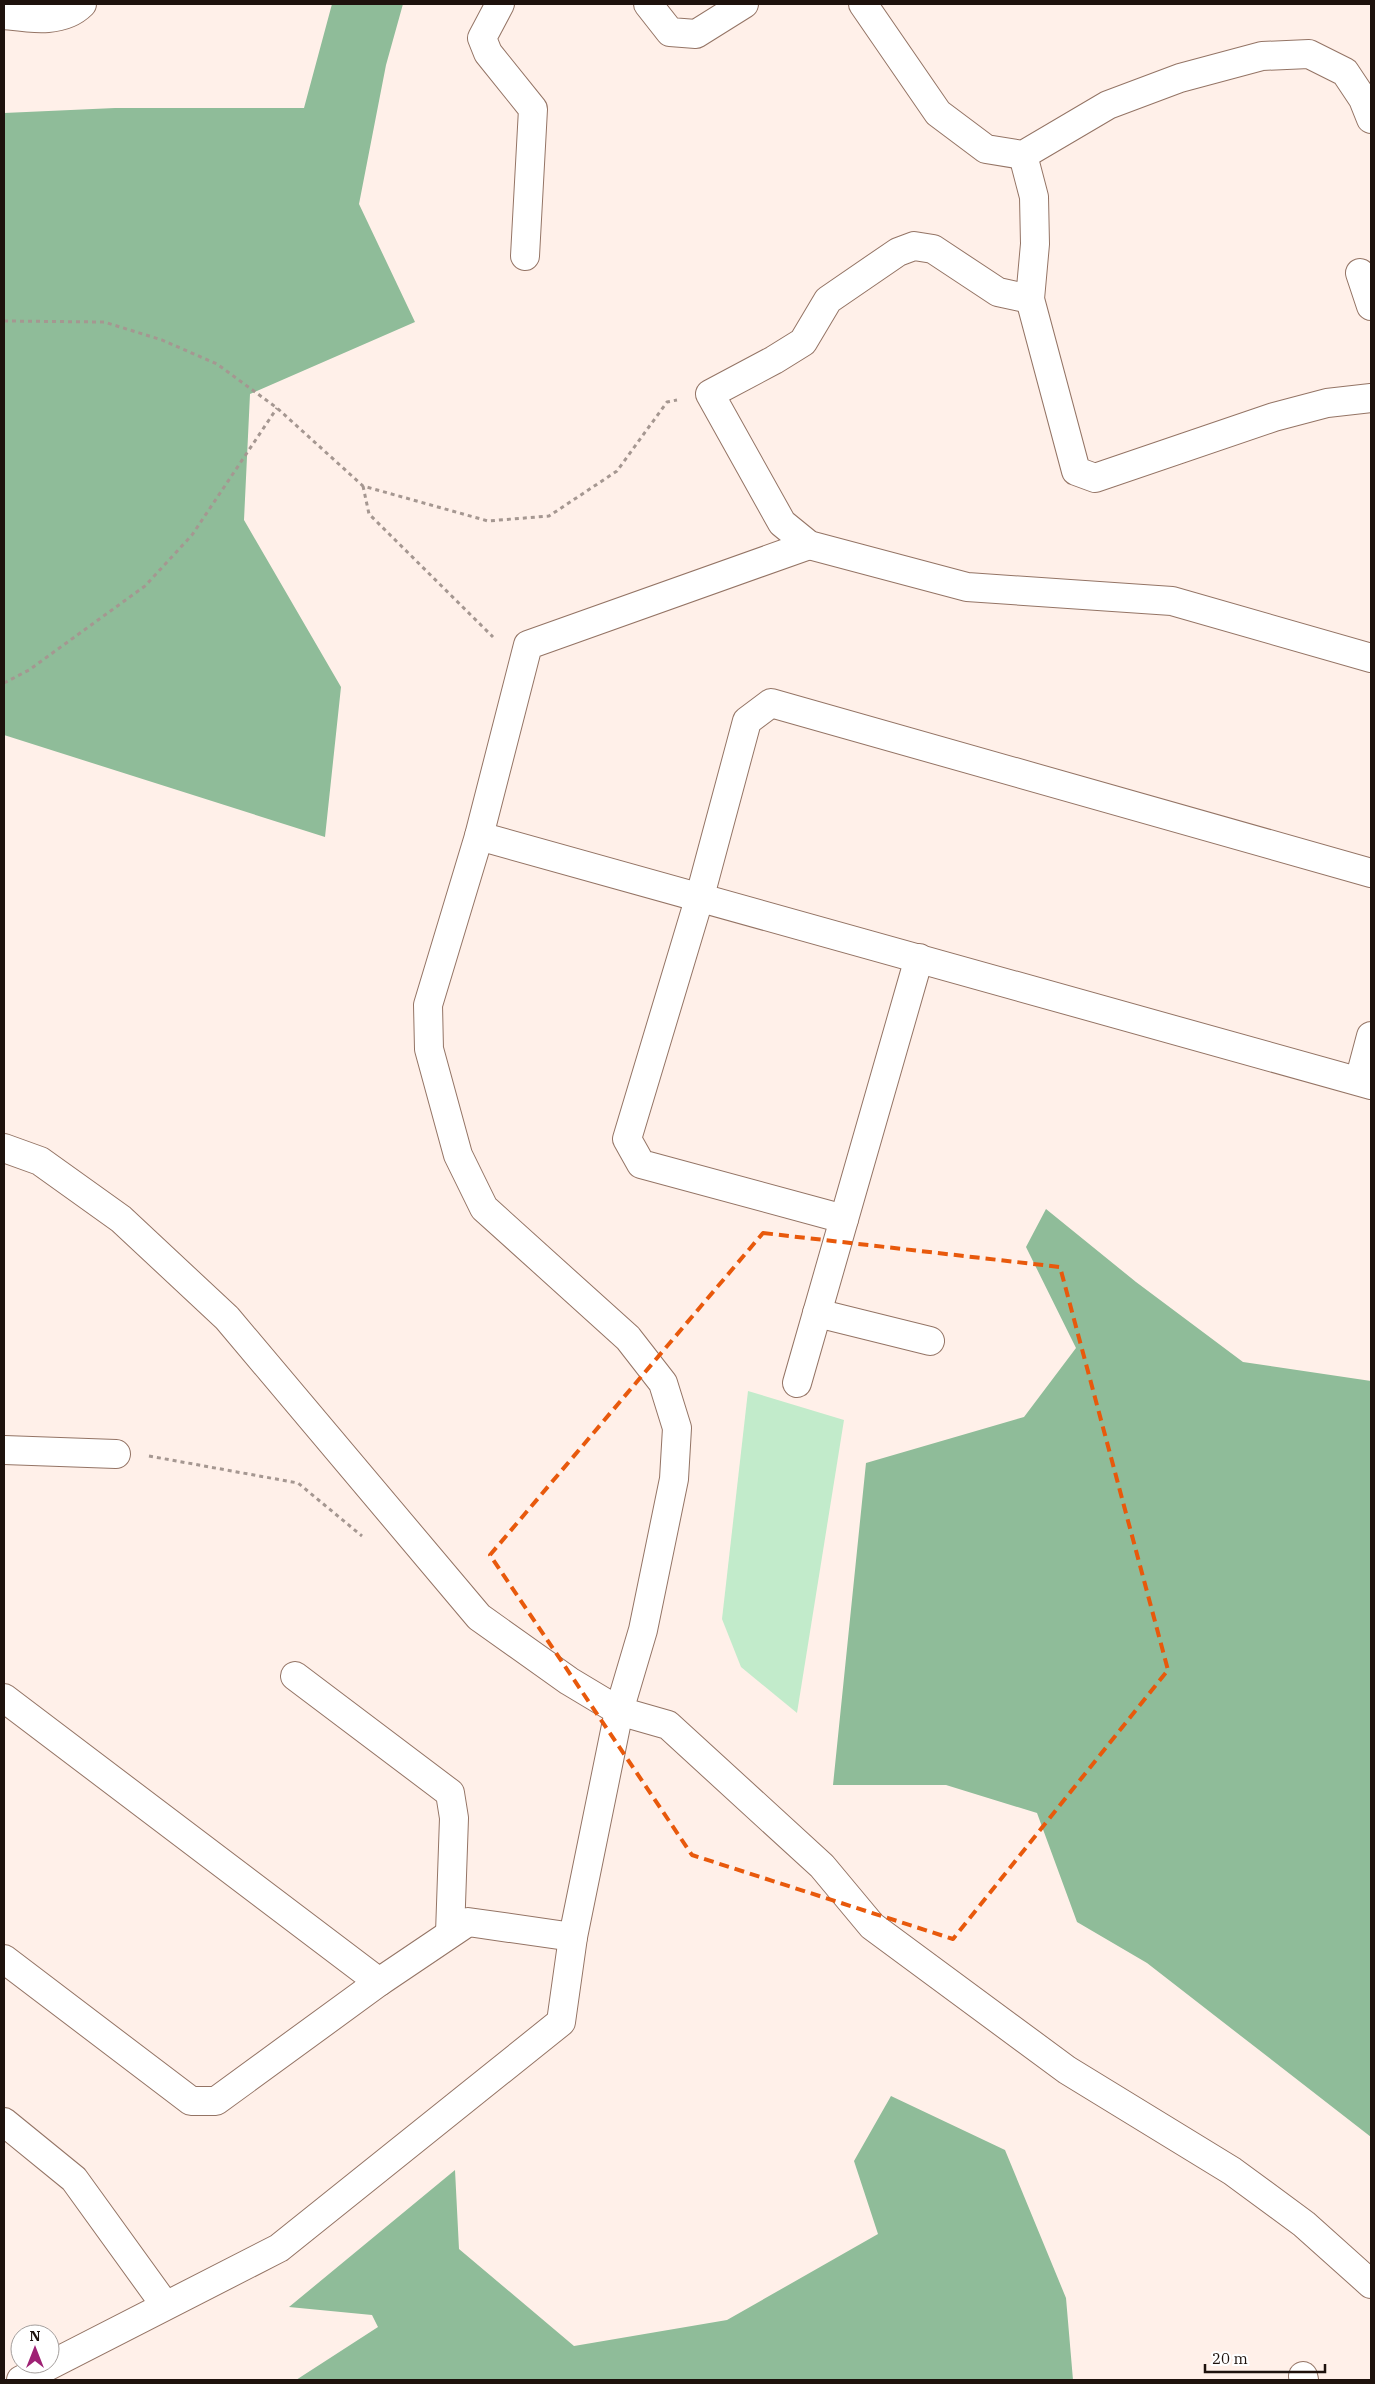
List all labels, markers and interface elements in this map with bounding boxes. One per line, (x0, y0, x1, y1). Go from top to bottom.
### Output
north arrow (10, 2324, 60, 2374)
text: N (29, 2327, 41, 2345)
scale bar (1205, 2342, 1325, 2374)
text: 20 m (1212, 2349, 1248, 2368)

